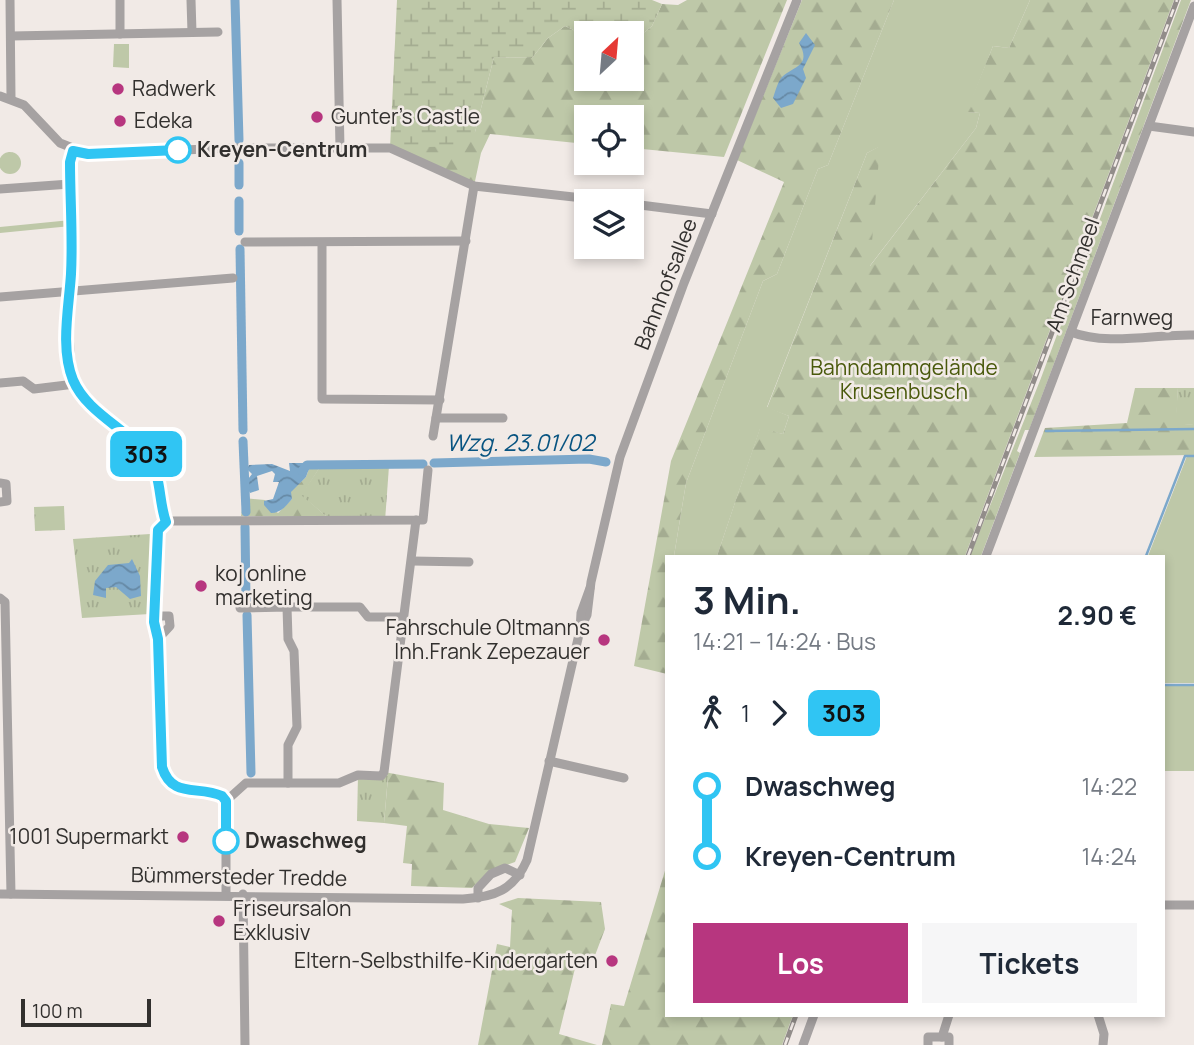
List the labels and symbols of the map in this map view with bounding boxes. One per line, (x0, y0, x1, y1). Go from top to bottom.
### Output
north arrow (574, 21, 644, 91)
place label: Radwerk (132, 74, 216, 102)
marker: Radwerk (110, 81, 126, 97)
place label: Gunter's Castle (331, 102, 480, 130)
place label: Edeka (134, 106, 193, 134)
marker: Gunter's Castle (309, 109, 325, 125)
marker: Edeka (112, 113, 128, 129)
place label: Kreyen-Centrum (197, 135, 367, 163)
marker: Kreyen-Centrum (165, 137, 191, 163)
street label: Bahnhofsallee (627, 214, 703, 353)
street label: Am Schmeel (1038, 214, 1106, 336)
street label: Farnweg (1091, 303, 1173, 331)
park label: Bahndammgelände Krusenbusch (810, 353, 998, 405)
water label: Wzg. 23.01/02 (446, 426, 597, 458)
line badge: 303 (106, 431, 186, 477)
place label: koj online marketing (215, 559, 313, 611)
marker: koj online marketing (193, 578, 209, 594)
place label: Fahrschule Oltmanns Inh.Frank Zepezauer (386, 613, 590, 665)
marker: Fahrschule Oltmanns Inh.Frank Zepezauer (596, 632, 612, 648)
place label: 1001 Supermarkt (9, 822, 169, 850)
place label: Dwaschweg (245, 826, 367, 854)
marker: Dwaschweg (213, 828, 239, 854)
marker: 1001 Supermarkt (175, 829, 191, 845)
street label: Bümmersteder Tredde (131, 860, 347, 892)
place label: Friseursalon Exklusiv (233, 894, 351, 946)
marker: Friseursalon Exklusiv (211, 913, 227, 929)
place label: Eltern-Selbsthilfe-Kindergarten (294, 946, 598, 974)
marker: Eltern-Selbsthilfe-Kindergarten (604, 953, 620, 969)
scale bar (21, 996, 150, 1028)

